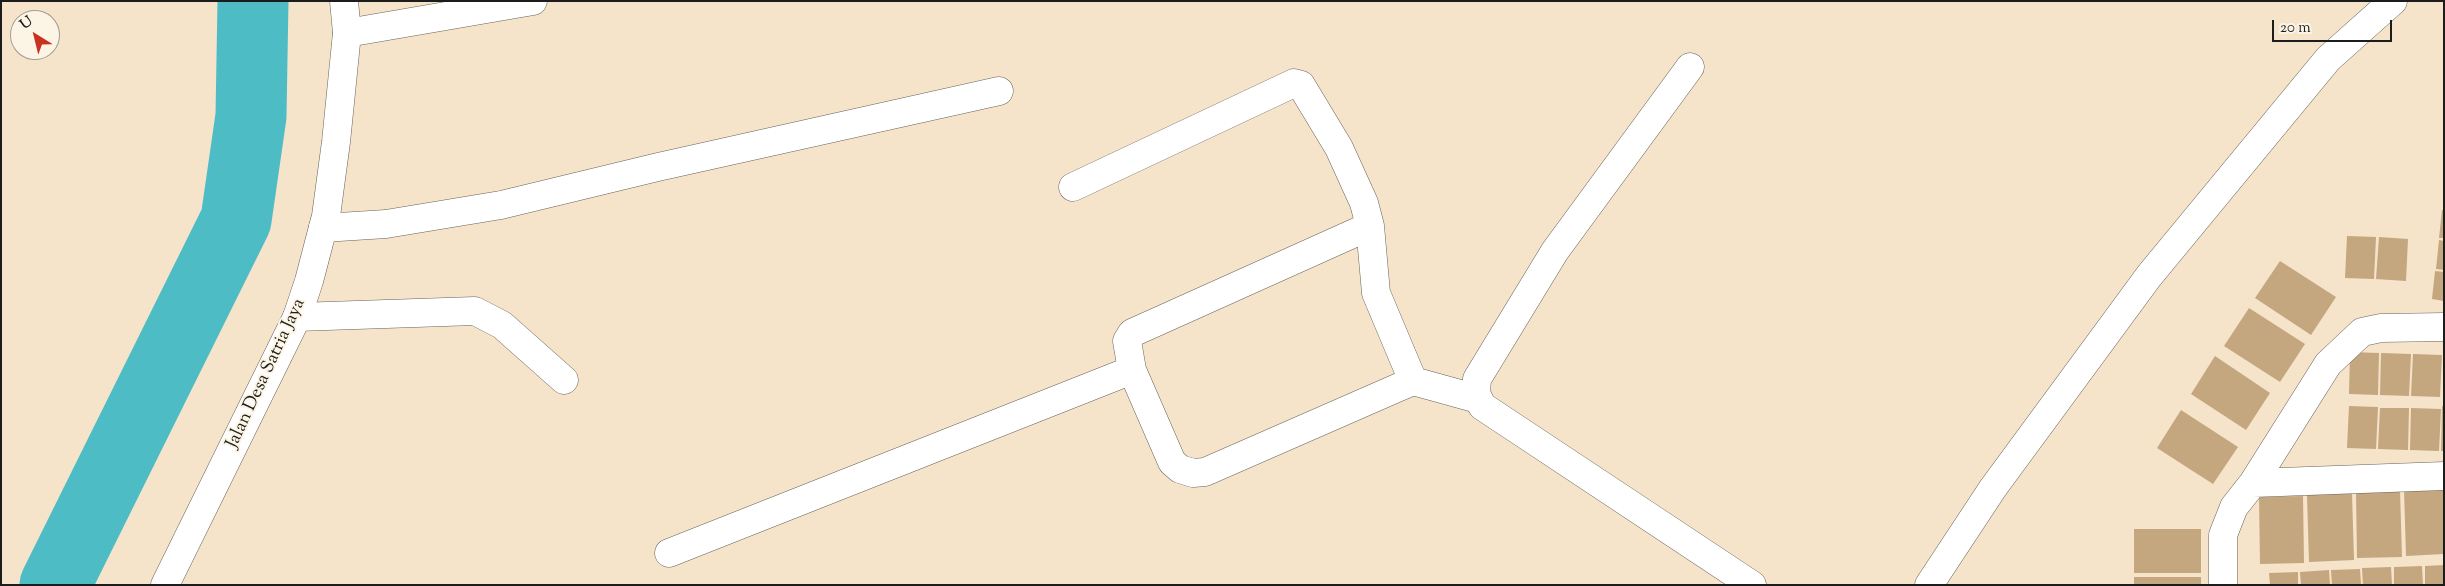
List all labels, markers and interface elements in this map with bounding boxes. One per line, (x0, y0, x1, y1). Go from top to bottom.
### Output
north arrow (10, 10, 60, 60)
scale bar (2275, 10, 2395, 42)
text: U (16, 12, 37, 35)
text: 20 m (2280, 18, 2311, 39)
street label: Jalan Desa Satria Jaya (223, 296, 311, 452)

